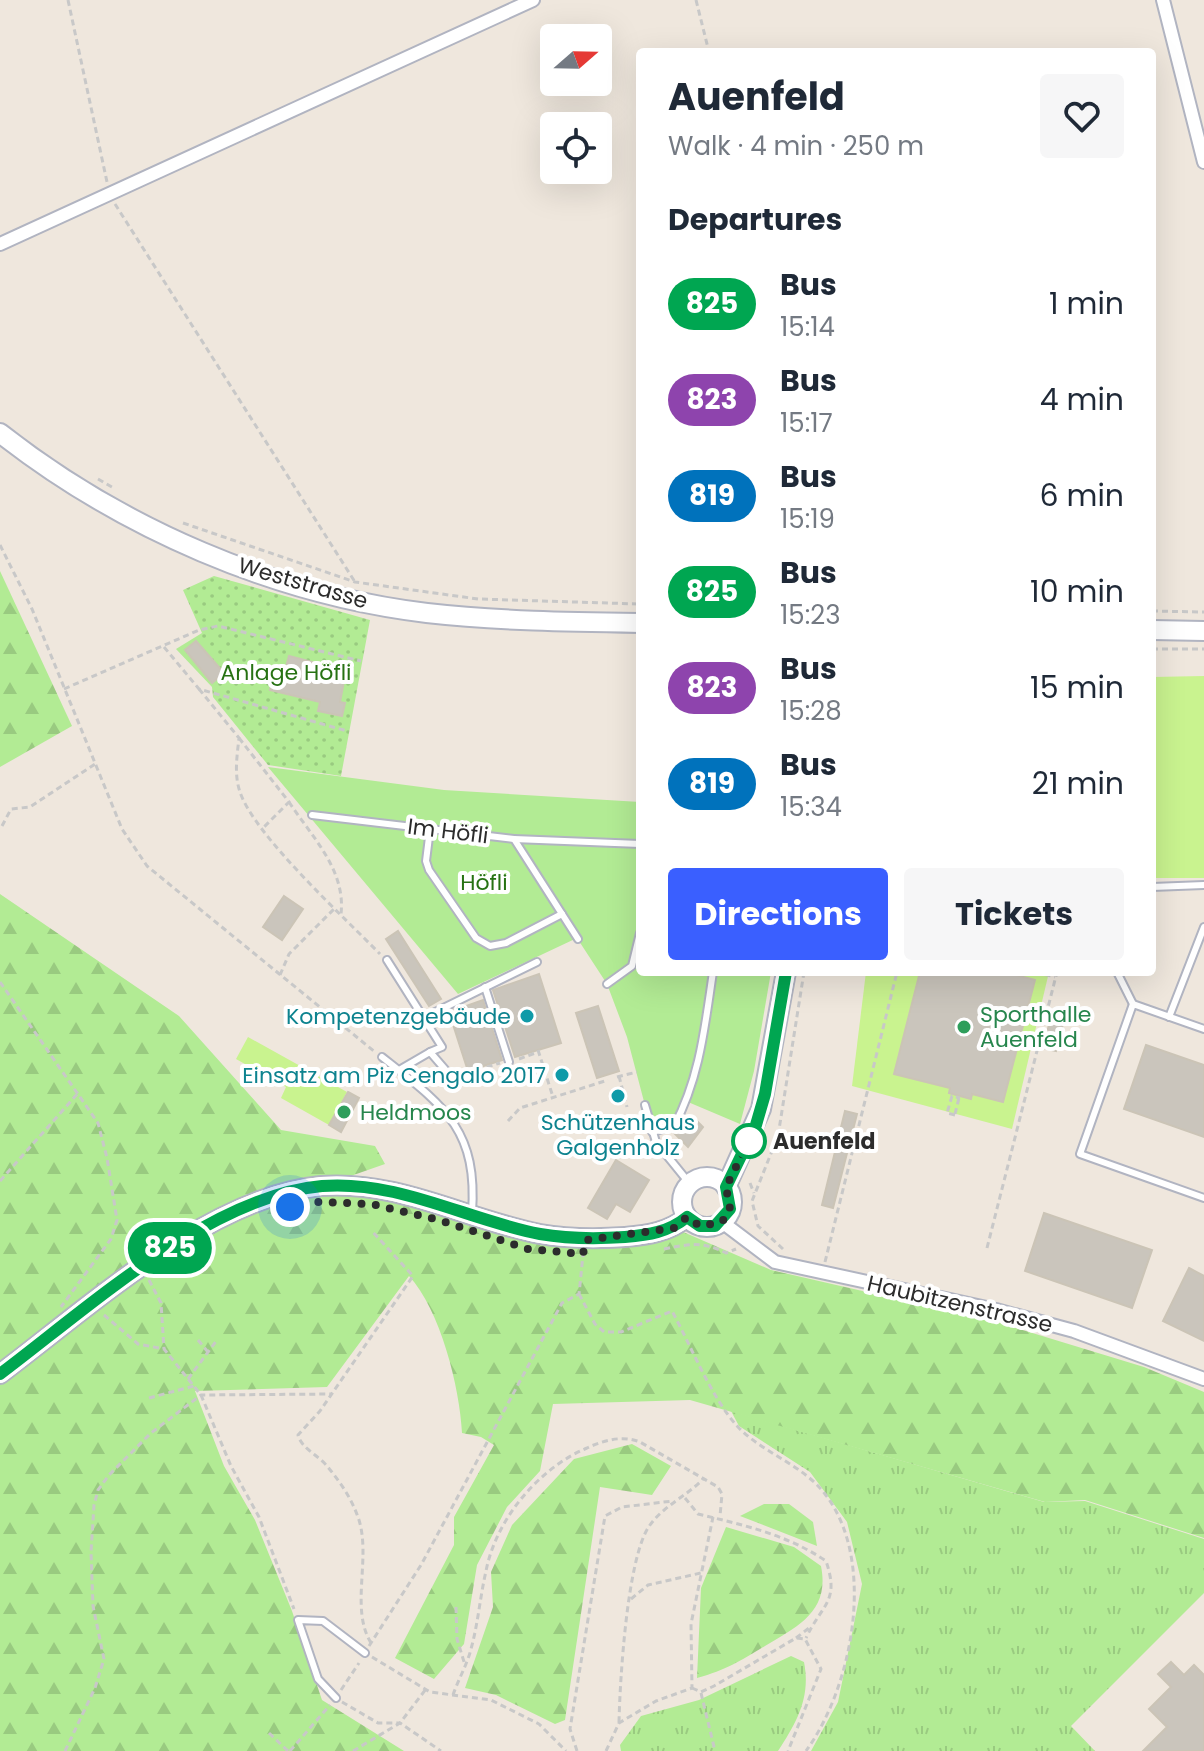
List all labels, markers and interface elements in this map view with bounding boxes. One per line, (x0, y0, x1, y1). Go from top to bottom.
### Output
north arrow (540, 24, 612, 96)
map controls (540, 24, 612, 184)
text: Auenfeld (668, 70, 845, 123)
button: heart (1040, 74, 1124, 158)
button: locate (540, 112, 612, 184)
text: Walk · 4 min · 250 m (668, 128, 924, 164)
text: Departures (668, 198, 842, 241)
text: Bus (780, 263, 837, 306)
text: 1 min (1049, 282, 1124, 325)
text: 825 (686, 284, 738, 323)
text: 15:14 (780, 309, 835, 345)
text: Bus (780, 359, 837, 402)
text: 4 min (1040, 378, 1124, 421)
text: 823 (686, 380, 738, 419)
text: 15:17 (780, 405, 833, 441)
text: Bus (780, 455, 837, 498)
text: 6 min (1039, 474, 1124, 517)
text: 819 (689, 476, 735, 515)
text: 15:19 (780, 501, 835, 537)
street label: Weststrasse (234, 550, 372, 616)
text: Bus (780, 551, 837, 594)
text: 10 min (1030, 570, 1124, 613)
text: 825 (686, 572, 738, 611)
text: 15:23 (780, 597, 840, 633)
text: Bus (780, 647, 837, 690)
park label: Anlage Höfli (221, 657, 351, 688)
text: 15 min (1030, 666, 1124, 709)
text: 823 (686, 668, 738, 707)
text: 15:28 (780, 693, 842, 729)
text: Bus (780, 743, 837, 786)
text: 21 min (1032, 762, 1124, 805)
text: 819 (689, 764, 735, 803)
text: 15:34 (780, 789, 842, 825)
street label: Im Höfli (406, 811, 490, 851)
park label: Höfli (460, 867, 508, 898)
button: Directions (668, 868, 888, 960)
button: Tickets (904, 868, 1124, 960)
place label: Sporthalle Auenfeld (980, 999, 1092, 1055)
place label: Kompetenzgebäude (286, 1001, 511, 1032)
marker: Kompetenzgebäude (518, 1007, 536, 1025)
marker: Sporthalle Auenfeld (955, 1018, 973, 1036)
place label: Einsatz am Piz Cengalo 2017 (242, 1060, 546, 1091)
marker: Einsatz am Piz Cengalo 2017 (553, 1066, 571, 1084)
marker: Schützenhaus Galgenholz (609, 1087, 627, 1105)
place label: Heldmoos (360, 1097, 471, 1128)
marker: Heldmoos (335, 1103, 353, 1121)
place label: Schützenhaus Galgenholz (541, 1107, 695, 1163)
marker: Auenfeld (732, 1124, 766, 1158)
place label: Auenfeld (773, 1126, 875, 1157)
your location (270, 1187, 310, 1227)
line badge: 825 (124, 1222, 216, 1274)
text: 825 (144, 1228, 196, 1267)
street label: Haubitzenstrasse (864, 1268, 1056, 1340)

